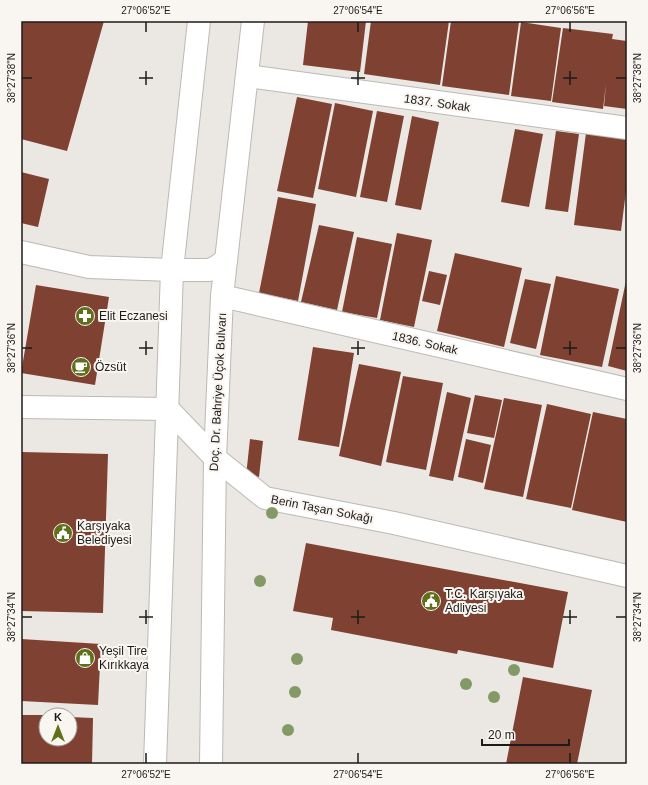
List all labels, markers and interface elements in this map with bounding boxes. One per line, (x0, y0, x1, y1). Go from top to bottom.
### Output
text: 27°06'52"E (121, 5, 171, 16)
text: 27°06'54"E (333, 5, 383, 16)
text: 27°06'56"E (545, 5, 595, 16)
text: 38°27'38"N (6, 53, 17, 103)
text: 38°27'38"N (632, 53, 643, 103)
street label: 1837. Sokak (403, 91, 472, 115)
pharmacy icon: Elit Eczanesi (74, 305, 96, 327)
place label: Elit Eczanesi (99, 309, 168, 323)
street label: Doç. Dr. Bahriye Üçok Bulvarı (207, 312, 229, 472)
text: 38°27'36"N (6, 323, 17, 373)
text: 38°27'36"N (632, 323, 643, 373)
street label: 1836. Sokak (391, 329, 460, 358)
cafe icon: Özsüt (70, 356, 92, 378)
place label: Özsüt (95, 360, 127, 374)
street label: Berin Taşan Sokağı (270, 492, 374, 526)
place label: Karşıyaka Belediyesi (77, 519, 132, 547)
public building icon: Karşıyaka Belediyesi (52, 522, 74, 544)
place label: T.C. Karşıyaka Adliyesi (445, 587, 523, 615)
public building icon: T.C. Karşıyaka Adliyesi (420, 590, 442, 612)
text: 38°27'34"N (6, 592, 17, 642)
text: 38°27'34"N (632, 592, 643, 642)
place label: Yeşil Tire Kırıkkaya (99, 644, 149, 672)
shop icon: Yeşil Tire Kırıkkaya (74, 647, 96, 669)
north arrow (38, 707, 78, 747)
text: K (54, 711, 62, 723)
scale bar (482, 721, 569, 747)
text: 20 m (488, 728, 515, 742)
text: 27°06'52"E (121, 769, 171, 780)
text: 27°06'54"E (333, 769, 383, 780)
text: 27°06'56"E (545, 769, 595, 780)

